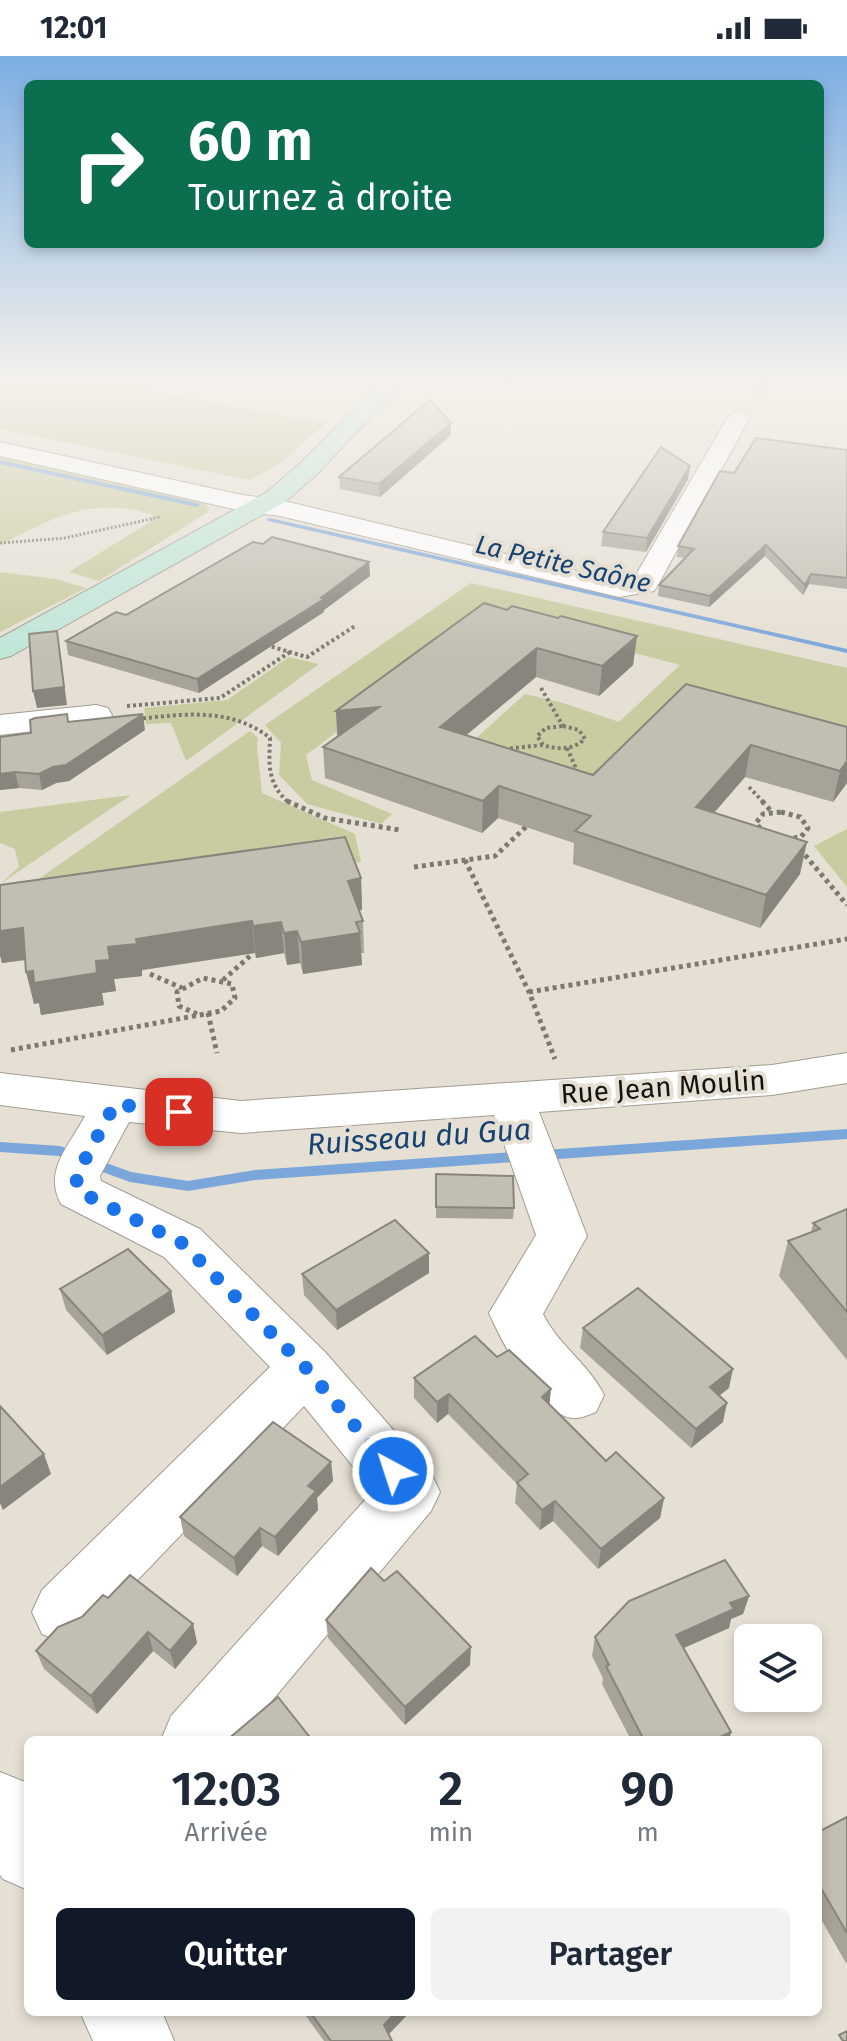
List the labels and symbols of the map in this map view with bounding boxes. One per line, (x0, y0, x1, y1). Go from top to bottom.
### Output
water label: La Petite Saône (472, 529, 654, 599)
street label: Rue Jean Moulin (559, 1063, 767, 1111)
pin (145, 1078, 213, 1146)
water label: Ruisseau du Gua (306, 1111, 532, 1163)
position arrow (351, 1429, 435, 1513)

